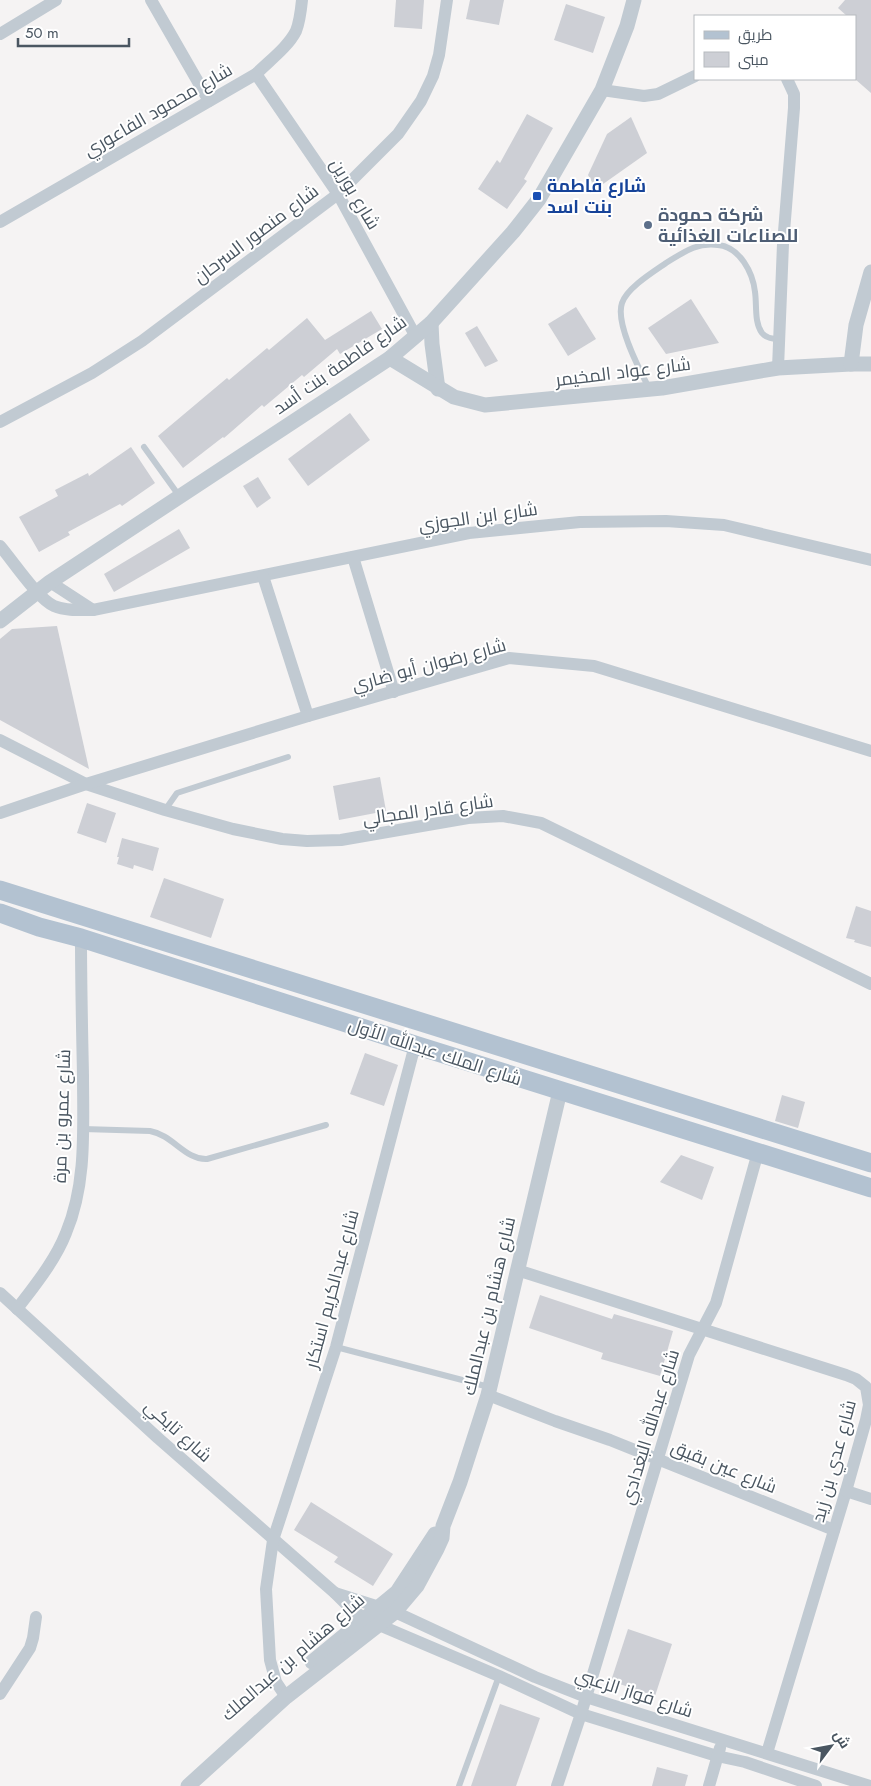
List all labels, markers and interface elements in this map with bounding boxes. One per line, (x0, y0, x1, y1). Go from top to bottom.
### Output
scale bar (18, 15, 129, 47)
legend (694, 15, 856, 80)
text: 50 m (25, 22, 59, 44)
text: طريق (738, 24, 772, 46)
text: مبنى (738, 49, 769, 71)
street label: شارع محمود الفاعوري (79, 57, 238, 164)
street label: شارع بورين (324, 153, 386, 235)
place label: شارع فاطمة بنت اسد (547, 173, 646, 220)
street label: شارع منصور السرحان (188, 178, 324, 290)
marker: شارع فاطمة بنت اسد (531, 190, 543, 202)
place label: شركة حمودة للصناعات الغذائية (658, 202, 798, 249)
marker: شركة حمودة للصناعات الغذائية (642, 219, 654, 231)
street label: شارع فاطمة بنت أسد (268, 309, 412, 421)
street label: شارع عواد المخيمر (553, 351, 692, 393)
street label: شارع ابن الجوزي (417, 496, 539, 539)
street label: شارع رضوان أبو ضاري (349, 632, 509, 699)
street label: شارع قادر المجالي (361, 788, 495, 833)
street label: شارع الملك عبدالله الأول (345, 1012, 525, 1092)
street label: شارع عمرو بن مرة (47, 1049, 77, 1183)
street label: شارع عبدالكريم استكار (298, 1207, 366, 1372)
street label: شارع هشام بن عبدالملك (456, 1214, 522, 1398)
street label: شارع عبدالله البغدادي (614, 1346, 687, 1508)
street label: شارع تايكي (138, 1394, 218, 1469)
street label: شارع عدي بن زيد (805, 1397, 864, 1525)
street label: شارع عين بقيق (667, 1434, 781, 1500)
street label: شارع هشام بن عبدالملك (216, 1587, 370, 1727)
street label: شارع فواز الزعبي (571, 1662, 696, 1725)
north arrow (806, 1721, 856, 1771)
text: ش (829, 1726, 855, 1752)

